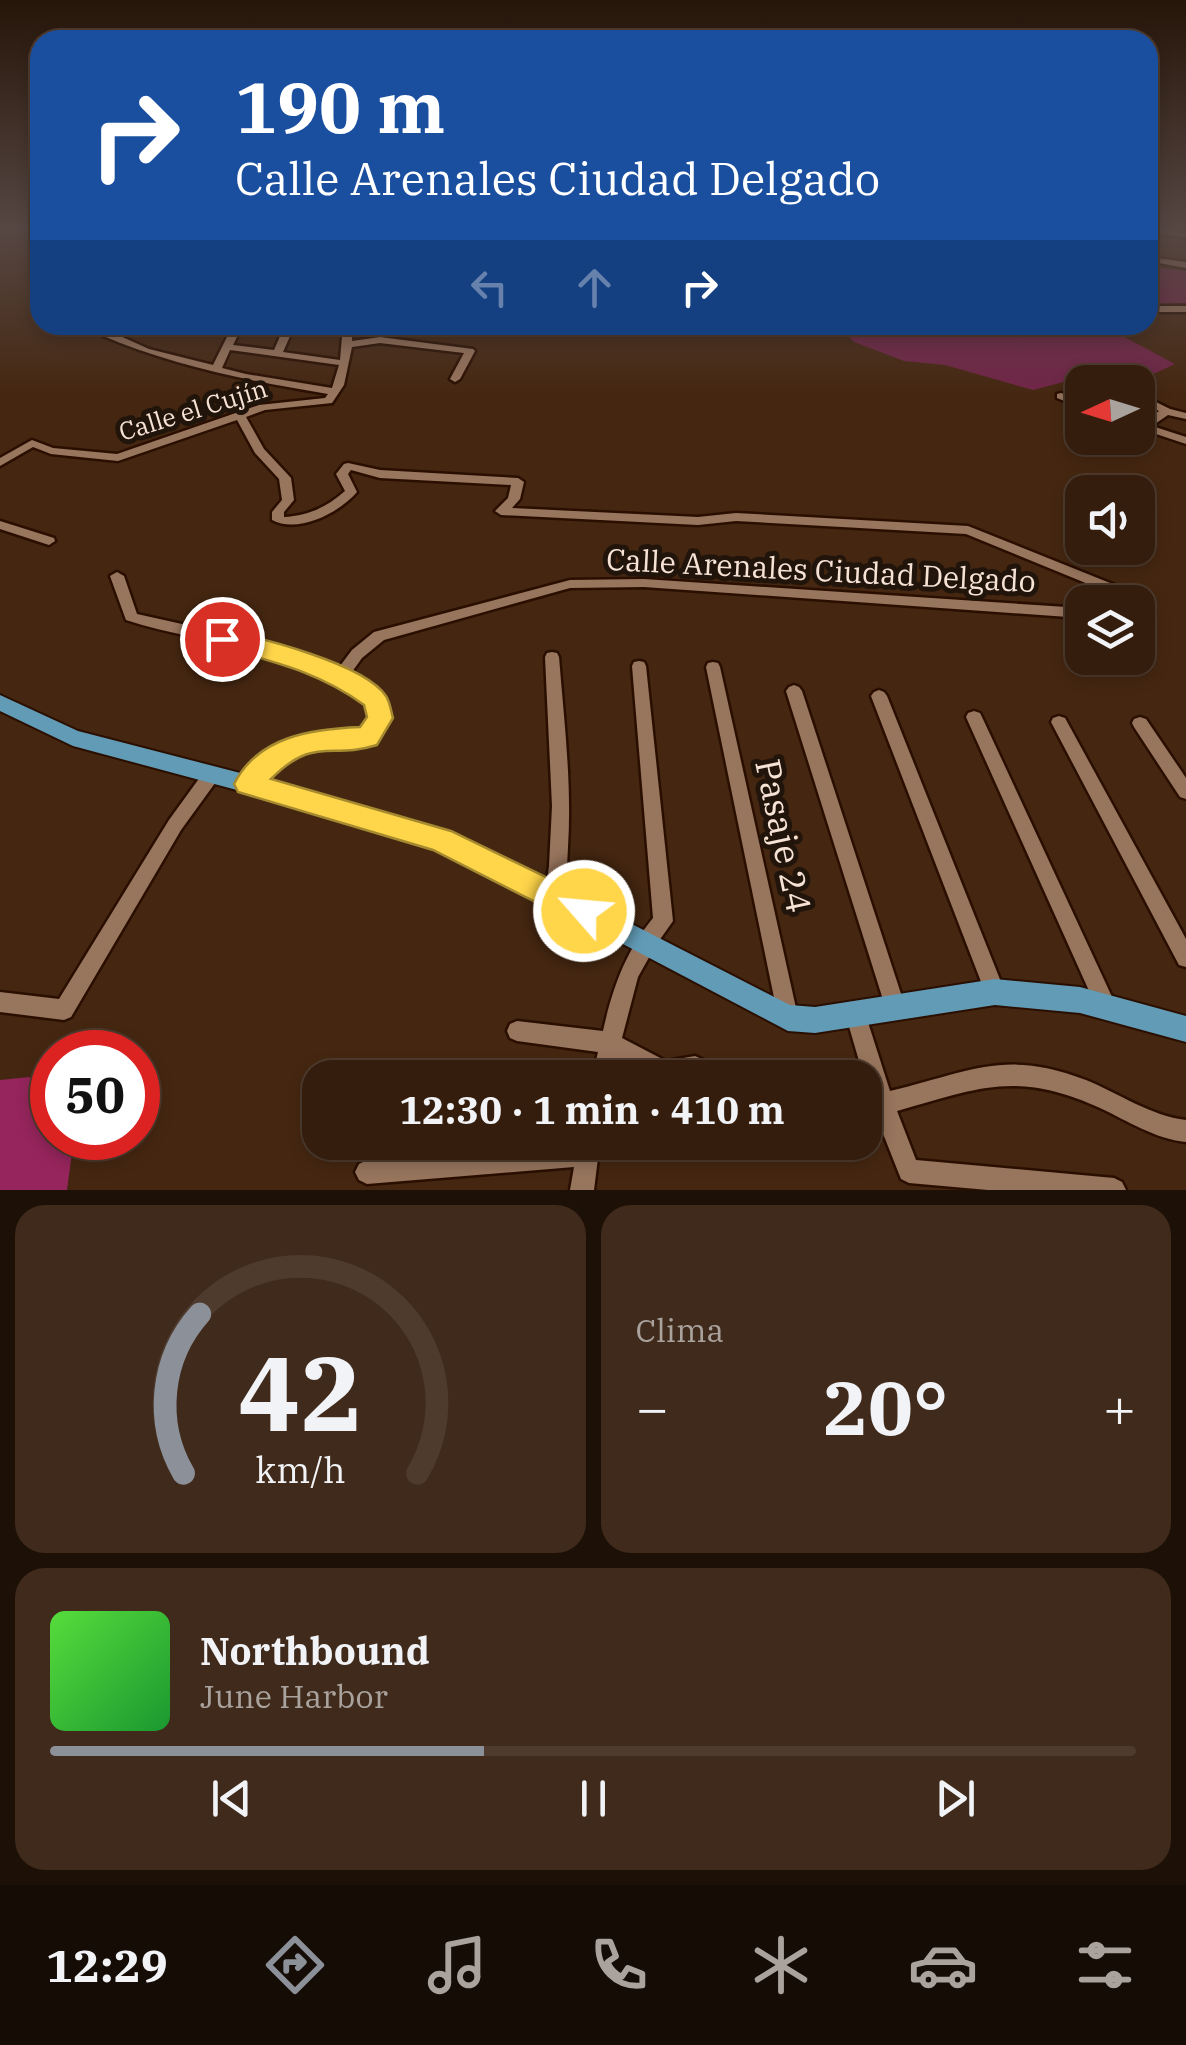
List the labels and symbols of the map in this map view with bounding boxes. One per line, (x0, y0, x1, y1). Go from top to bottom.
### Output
north arrow (1065, 365, 1155, 455)
street label: Calle el Cujín (115, 371, 271, 448)
street label: Calle Arenales Ciudad Delgado (605, 539, 1037, 600)
pin (180, 597, 265, 682)
street label: Pasaje 24 (745, 755, 823, 917)
position arrow (532, 859, 636, 963)
speed limit sign: 50 (30, 1030, 160, 1160)

